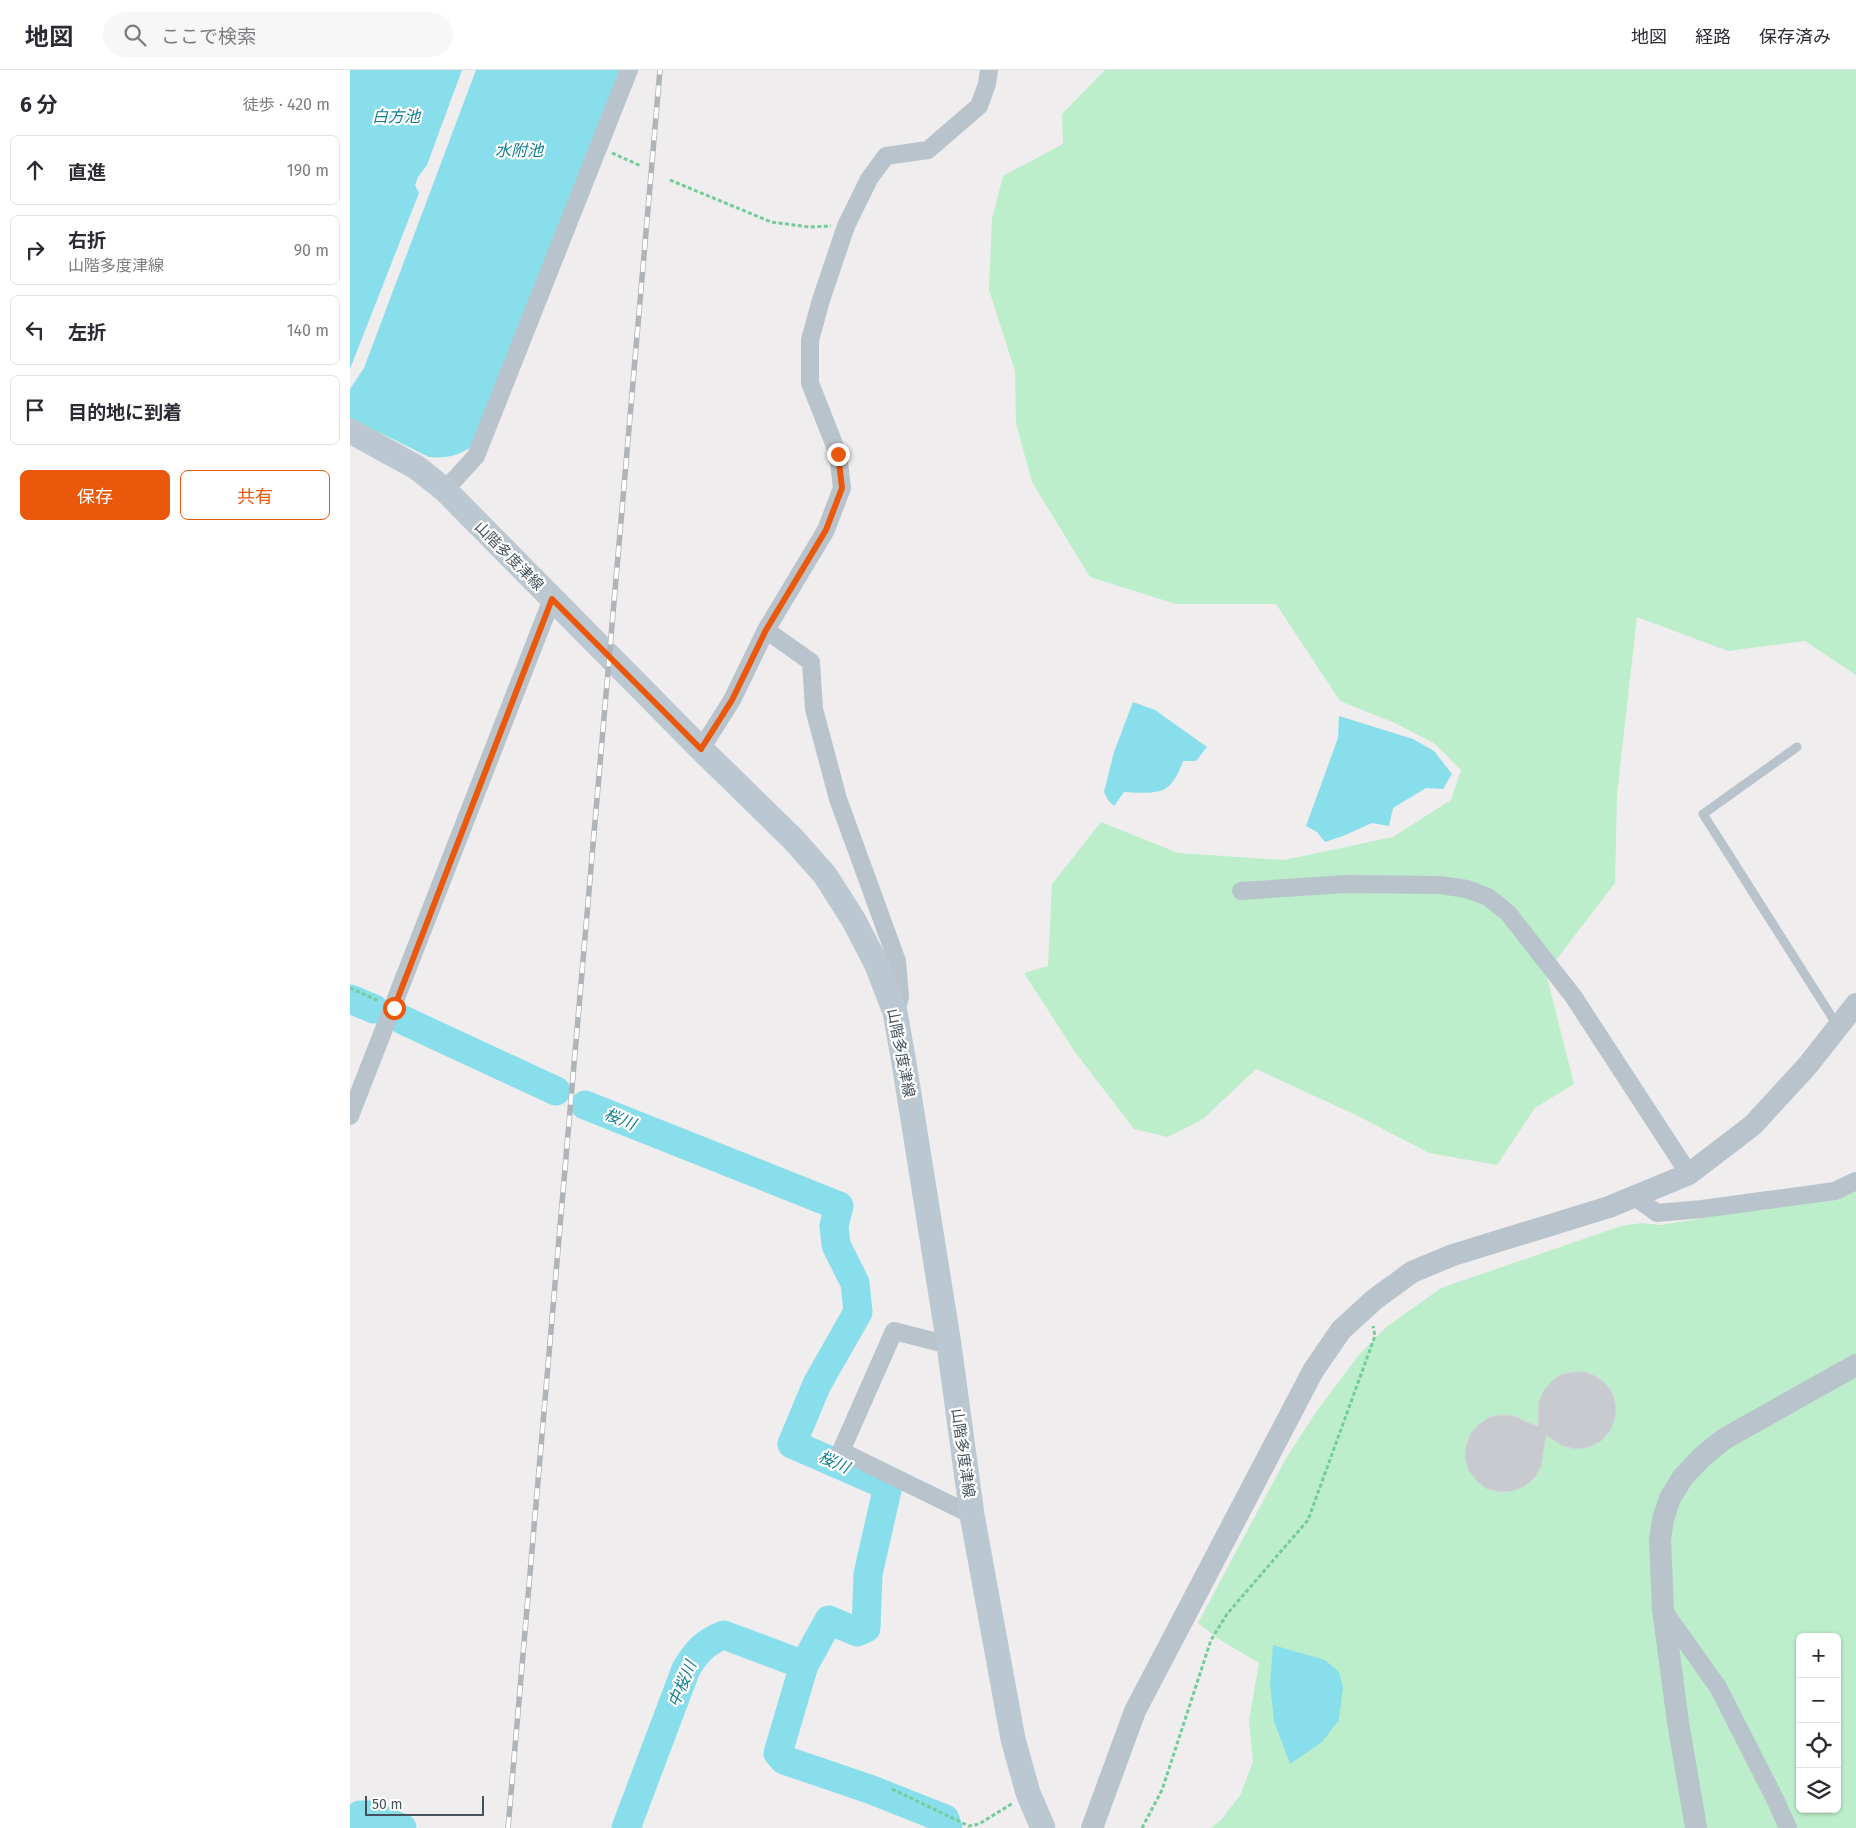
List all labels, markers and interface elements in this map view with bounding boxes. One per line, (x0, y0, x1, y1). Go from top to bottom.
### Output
search box (103, 12, 453, 57)
icon: search (121, 21, 149, 49)
text: 地図 (25, 23, 73, 51)
text: ここで検索 (161, 25, 256, 48)
text: 地図 (1631, 26, 1667, 48)
text: 経路 (1695, 26, 1731, 48)
text: 保存済み (1759, 26, 1831, 48)
text: 6 分 (20, 92, 58, 118)
text: 徒歩 · 420 m (243, 95, 330, 114)
water label: 白方池 (372, 107, 422, 126)
water label: 水附池 (495, 141, 545, 160)
icon: ahead (21, 156, 49, 184)
text: 直進 (68, 161, 106, 184)
text: 190 m (287, 161, 329, 180)
text: 右折 (68, 229, 106, 252)
icon: right (21, 236, 49, 264)
text: 90 m (294, 241, 329, 260)
text: 山階多度津線 (68, 256, 164, 275)
icon: left (21, 316, 49, 344)
text: 左折 (68, 321, 106, 344)
text: 140 m (287, 321, 329, 340)
icon: arrive (21, 396, 49, 424)
text: 目的地に到着 (68, 401, 182, 424)
route end (827, 443, 850, 466)
button: 保存 (20, 470, 170, 520)
button: 共有 (180, 470, 330, 520)
street label: 山階多度津線 (471, 518, 547, 594)
route start (383, 997, 406, 1020)
street label: 山階多度津線 (884, 1007, 918, 1099)
water label: 桜川 (602, 1104, 640, 1135)
street label: 山階多度津線 (948, 1407, 978, 1499)
water label: 桜川 (816, 1447, 854, 1478)
map controls (1796, 1633, 1841, 1813)
button: + (1796, 1633, 1841, 1678)
water label: 中桜川 (664, 1656, 701, 1710)
button: − (1796, 1678, 1841, 1723)
button: locate (1796, 1723, 1841, 1768)
button: layers (1796, 1768, 1841, 1813)
scale bar (365, 1793, 484, 1816)
text: 50 m (372, 1796, 403, 1813)

